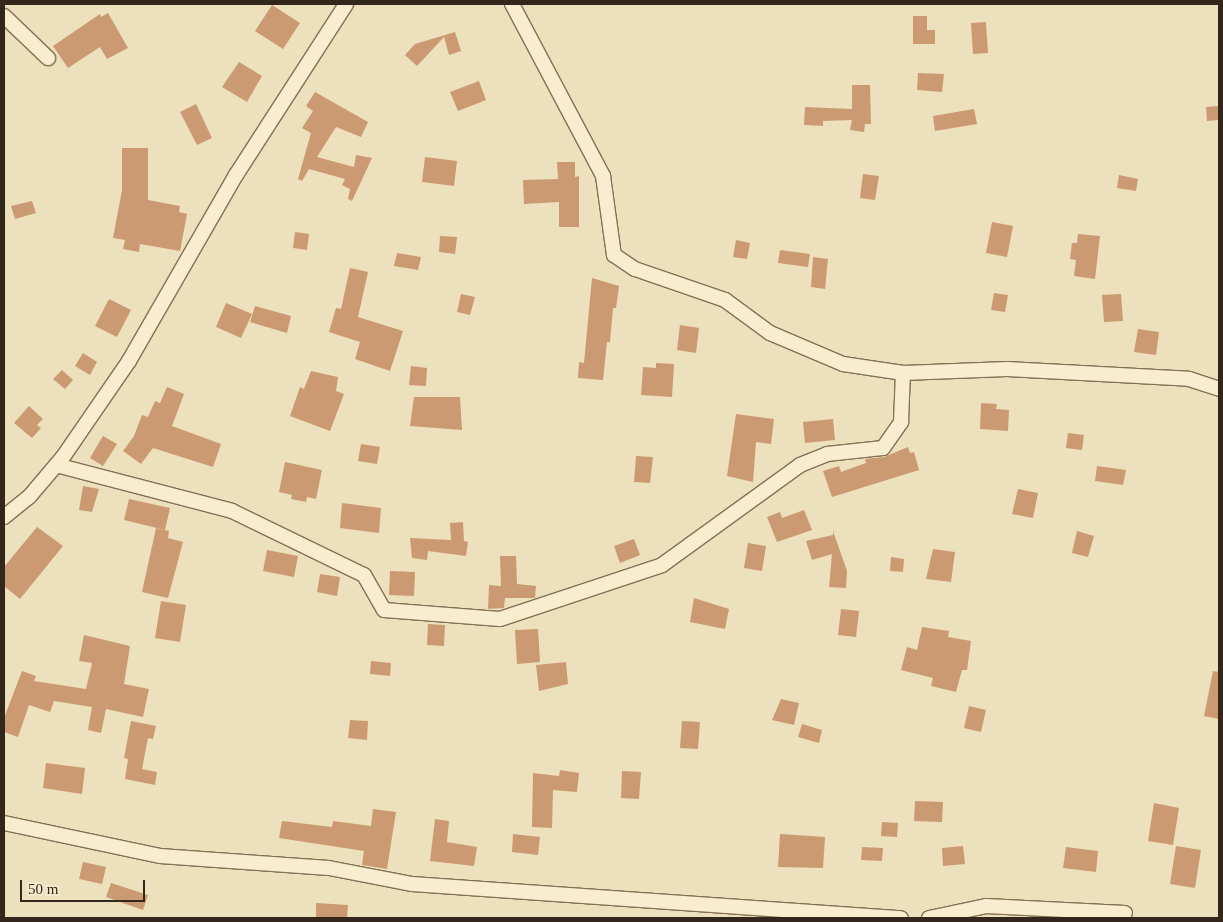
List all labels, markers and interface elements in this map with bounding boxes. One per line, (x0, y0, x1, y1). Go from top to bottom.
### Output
scale bar (22, 870, 148, 902)
text: 50 m (28, 881, 58, 897)

